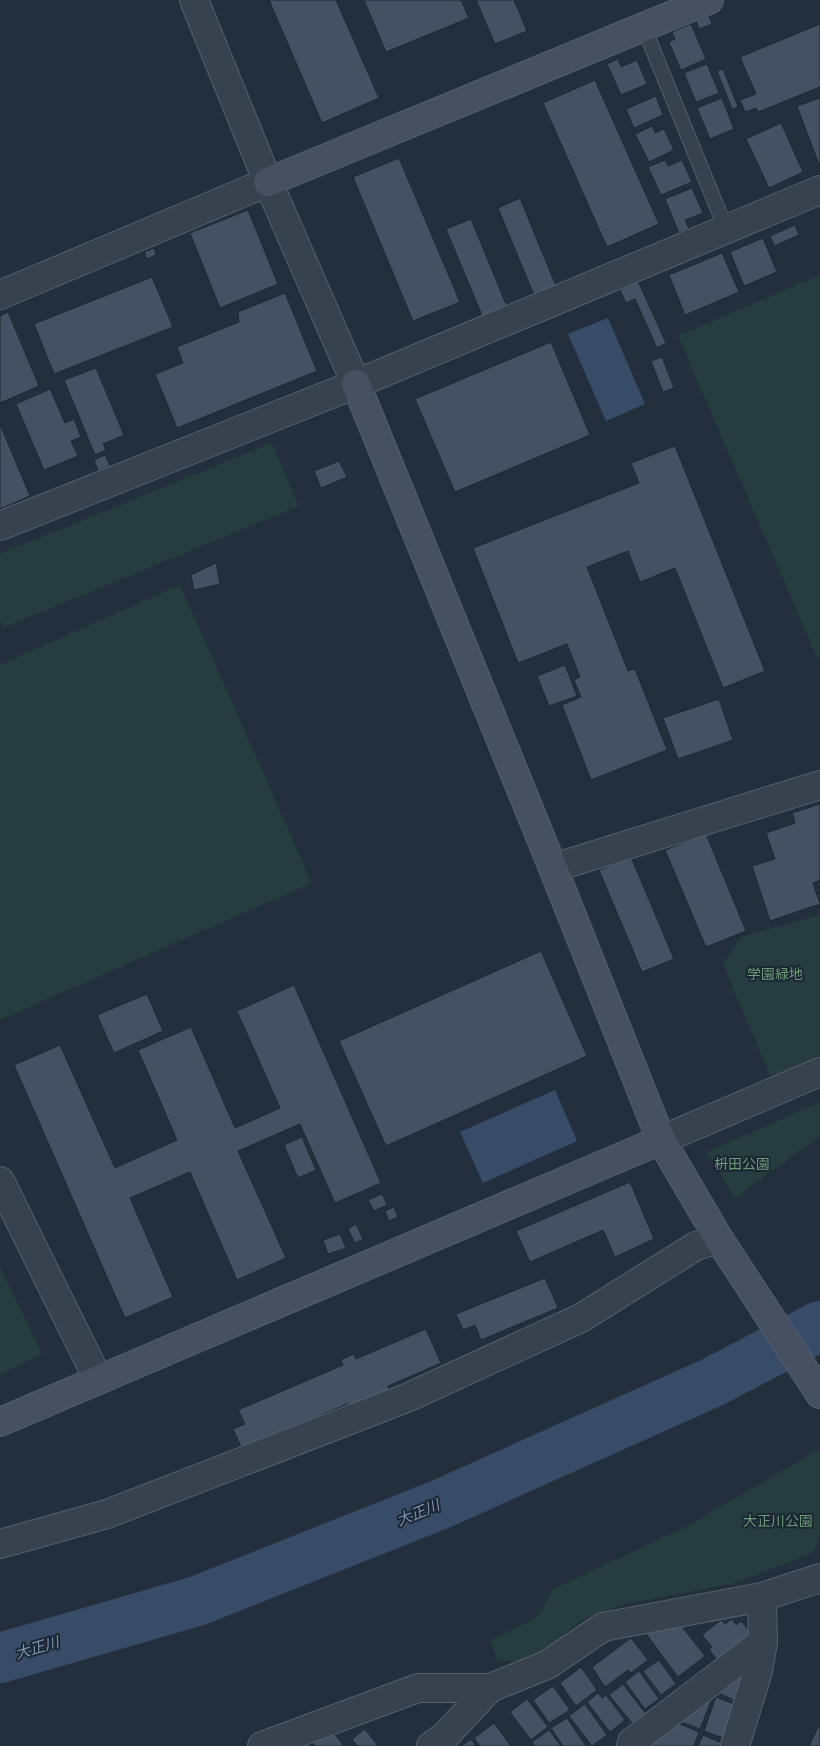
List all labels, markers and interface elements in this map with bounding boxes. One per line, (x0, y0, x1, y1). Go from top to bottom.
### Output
park label: 学園緑地 (747, 965, 803, 984)
park label: 枡田公園 (714, 1155, 770, 1174)
water label: 大正川 (393, 1495, 444, 1531)
park label: 大正川公園 (743, 1512, 813, 1531)
water label: 大正川 (13, 1632, 63, 1664)

